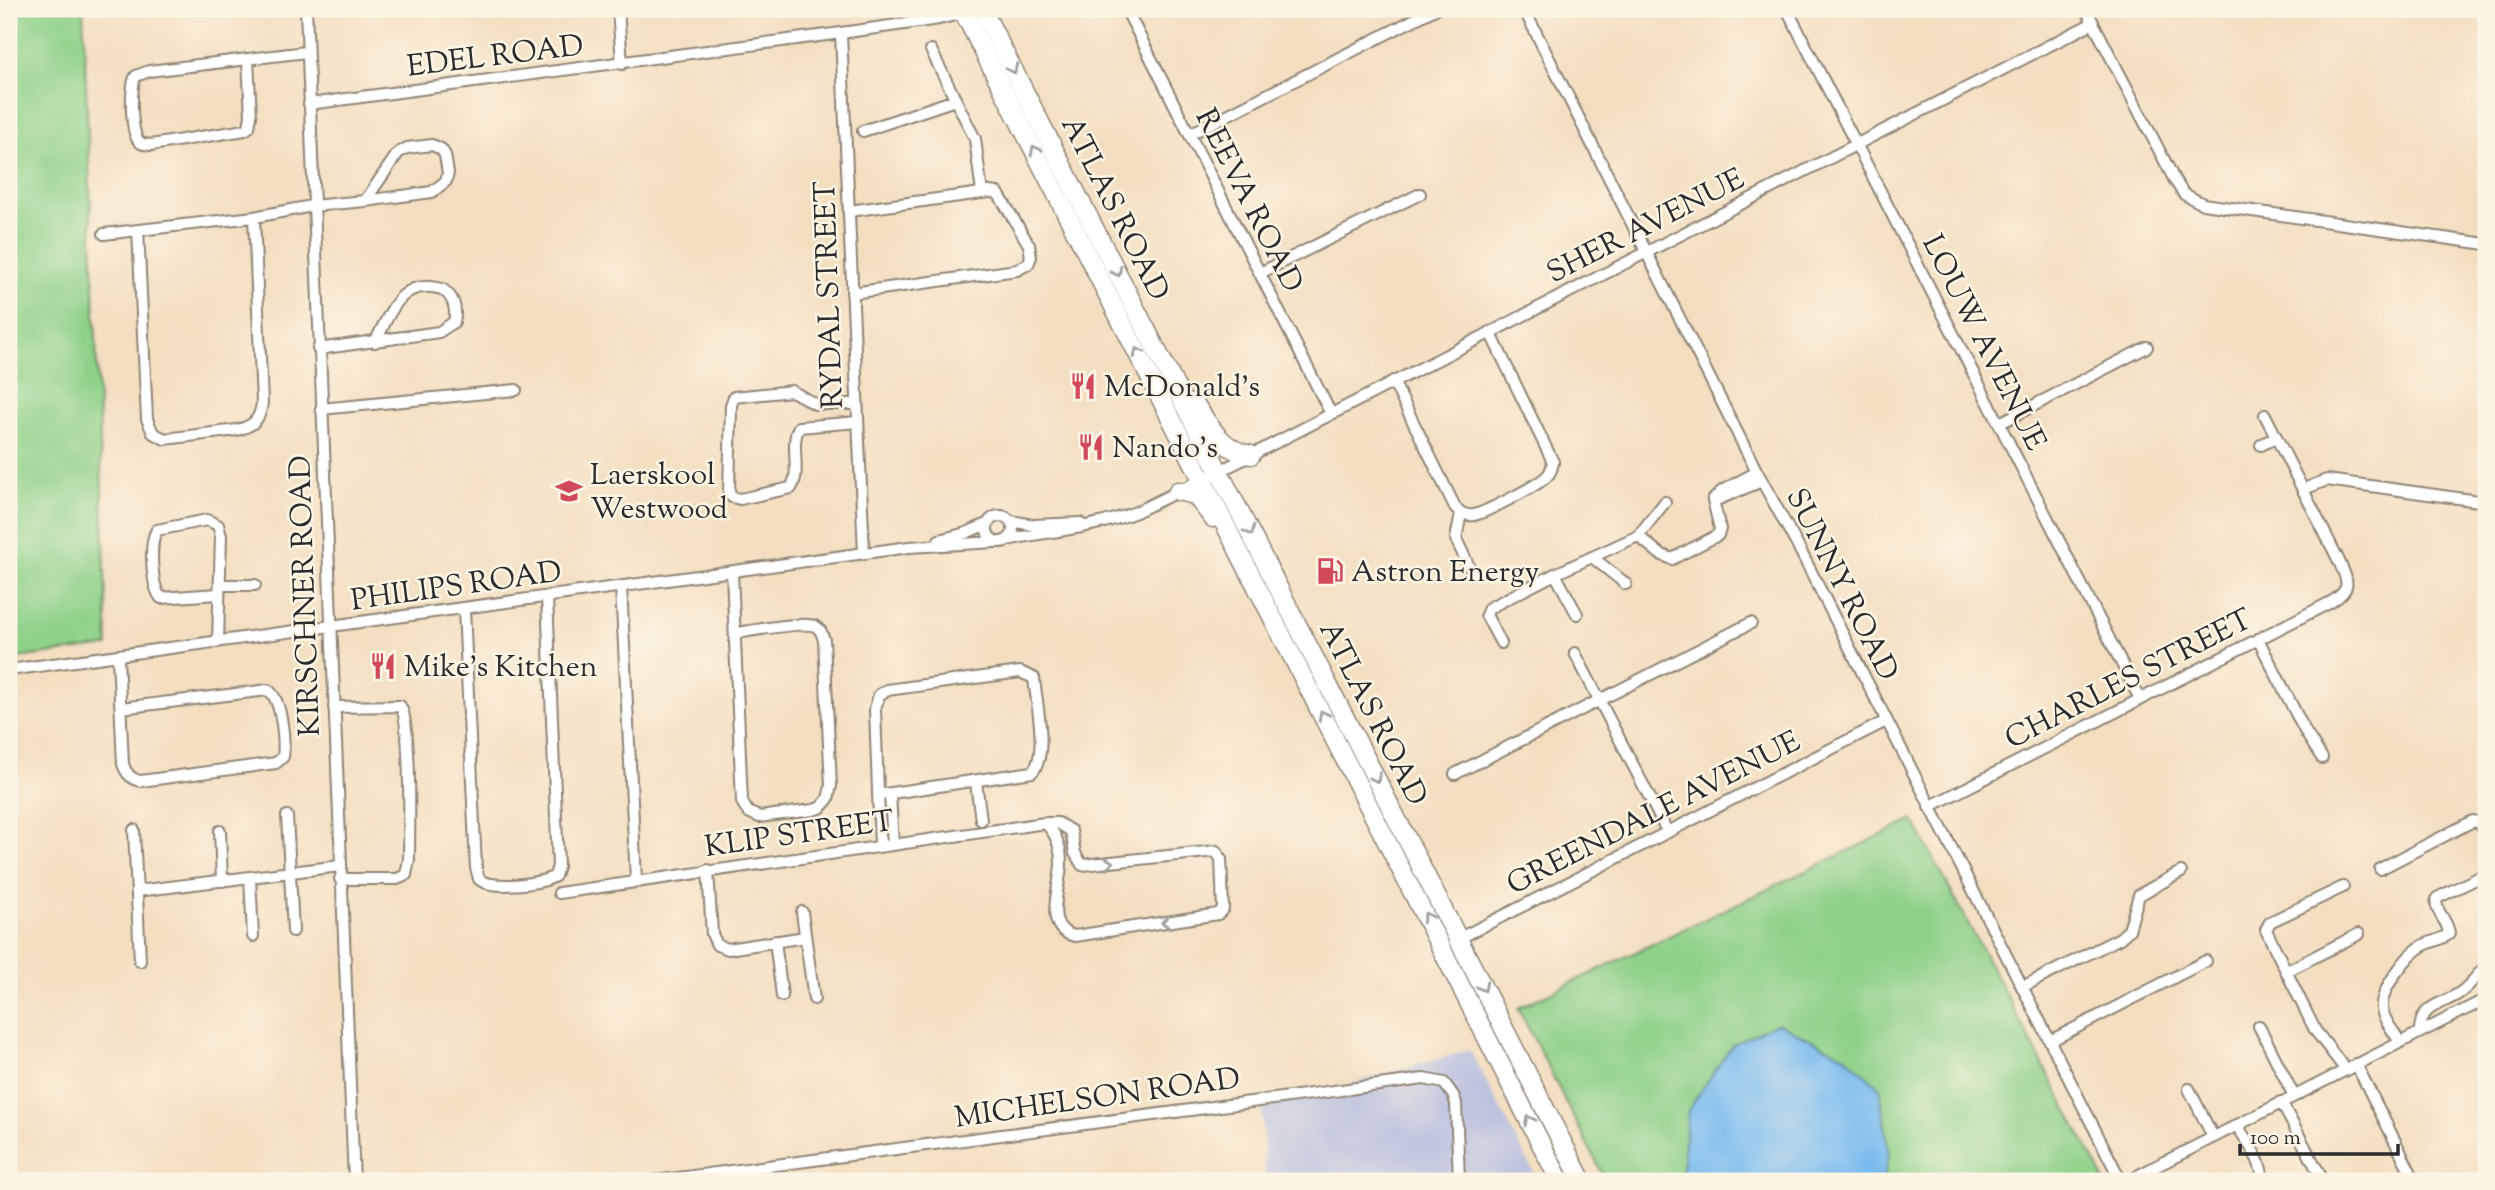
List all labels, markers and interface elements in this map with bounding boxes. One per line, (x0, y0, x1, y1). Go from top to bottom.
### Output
street label: EDEL ROAD (405, 25, 586, 90)
one-way arrow (1005, 62, 1019, 75)
street label: REEVA ROAD (1183, 102, 1313, 301)
street label: ATLAS ROAD (1049, 109, 1179, 309)
one-way arrow (1029, 145, 1043, 157)
street label: SHER AVENUE (1540, 159, 1752, 296)
street label: RYDAL STREET (805, 180, 856, 410)
street label: LOUW AVENUE (1910, 228, 2056, 458)
one-way arrow (1109, 265, 1123, 277)
one-way arrow (1133, 347, 1147, 359)
place label: McDonald's (1104, 367, 1260, 410)
restaurant icon: McDonald's (1068, 371, 1098, 401)
place label: Nando's (1112, 428, 1218, 471)
restaurant icon: Nando's (1076, 432, 1106, 462)
street label: KIRSCHNER ROAD (280, 455, 333, 737)
place label: Laerskool Westwood (590, 455, 728, 532)
school or university icon: Laerskool Westwood (554, 476, 584, 506)
street label: SUNNY ROAD (1774, 481, 1908, 689)
one-way arrow (1242, 524, 1256, 536)
street label: PHILIPS ROAD (348, 551, 565, 624)
place label: Astron Energy (1351, 552, 1540, 595)
fuel station icon: Astron Energy (1315, 556, 1345, 586)
street label: CHARLES STREET (1998, 599, 2260, 761)
street label: ATLAS ROAD (1307, 614, 1437, 814)
place label: Mike's Kitchen (404, 647, 598, 690)
restaurant icon: Mike's Kitchen (368, 651, 398, 681)
one-way arrow (1318, 709, 1332, 722)
street label: GREENDALE AVENUE (1500, 721, 1808, 907)
one-way arrow (1367, 771, 1381, 783)
street label: KLIP STREET (702, 801, 897, 870)
one-way arrow (1103, 855, 1115, 870)
one-way arrow (1422, 912, 1435, 924)
one-way arrow (1160, 914, 1172, 929)
one-way arrow (1475, 980, 1489, 992)
street label: MICHELSON ROAD (952, 1058, 1243, 1141)
scale bar (2240, 1113, 2397, 1157)
one-way arrow (1524, 1115, 1538, 1127)
text: 100 m (2250, 1124, 2301, 1154)

